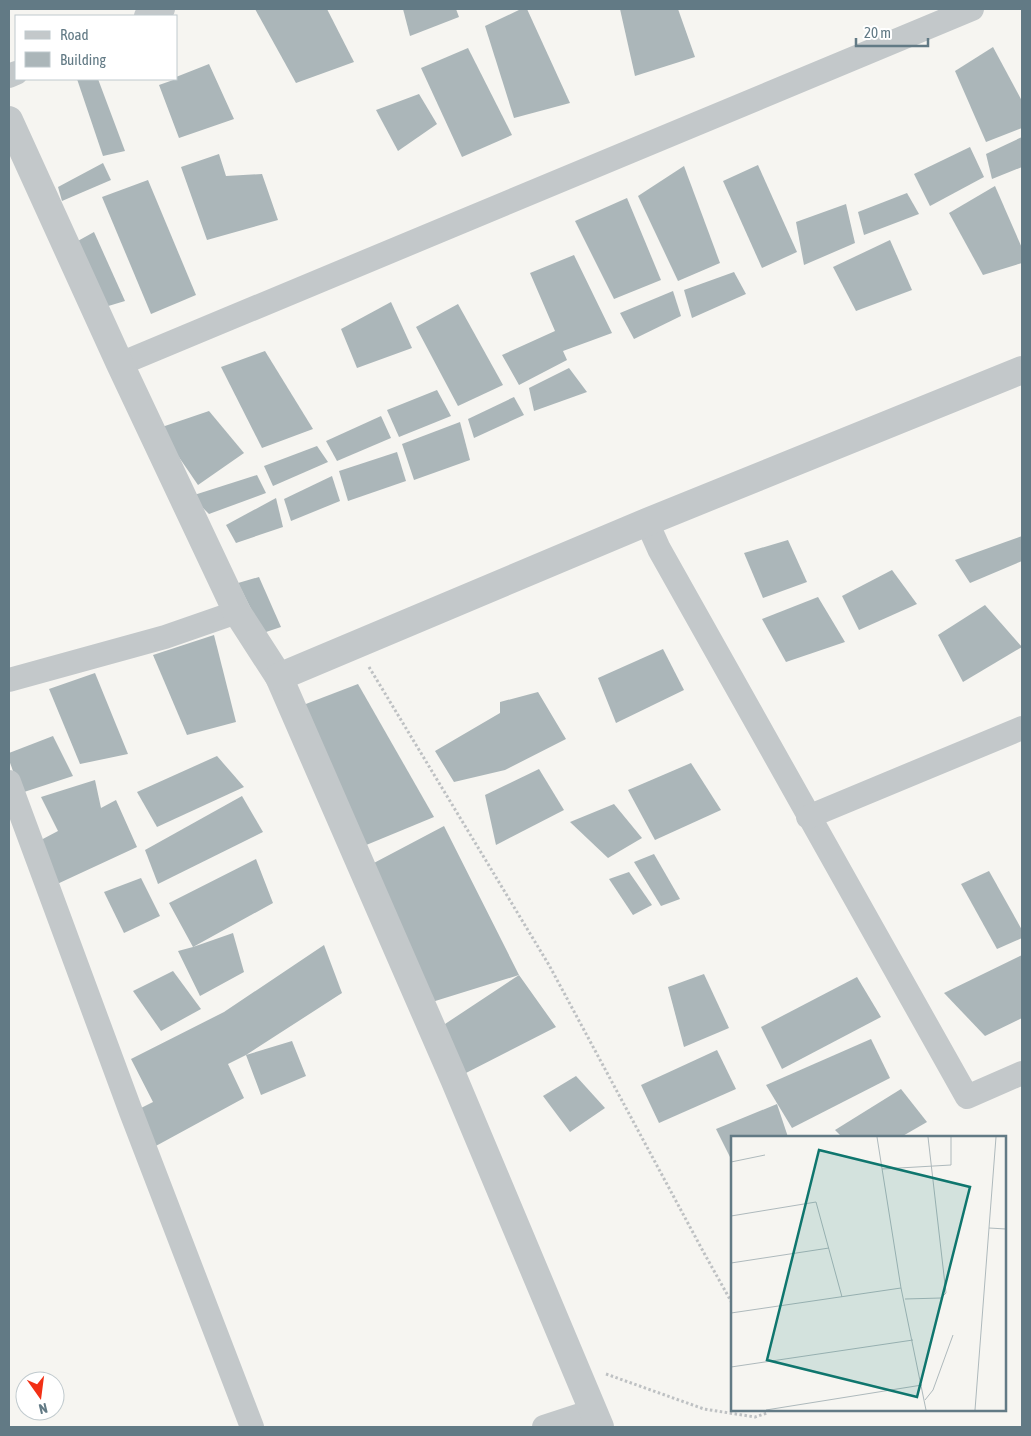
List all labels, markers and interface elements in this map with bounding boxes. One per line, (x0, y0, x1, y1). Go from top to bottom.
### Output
legend (15, 15, 178, 80)
scale bar (856, 15, 928, 47)
text: 20 m (864, 24, 891, 41)
text: Road (60, 26, 89, 43)
text: Building (60, 51, 106, 68)
inset map (731, 1136, 1006, 1411)
north arrow (15, 1371, 65, 1421)
text: N (37, 1400, 49, 1417)

